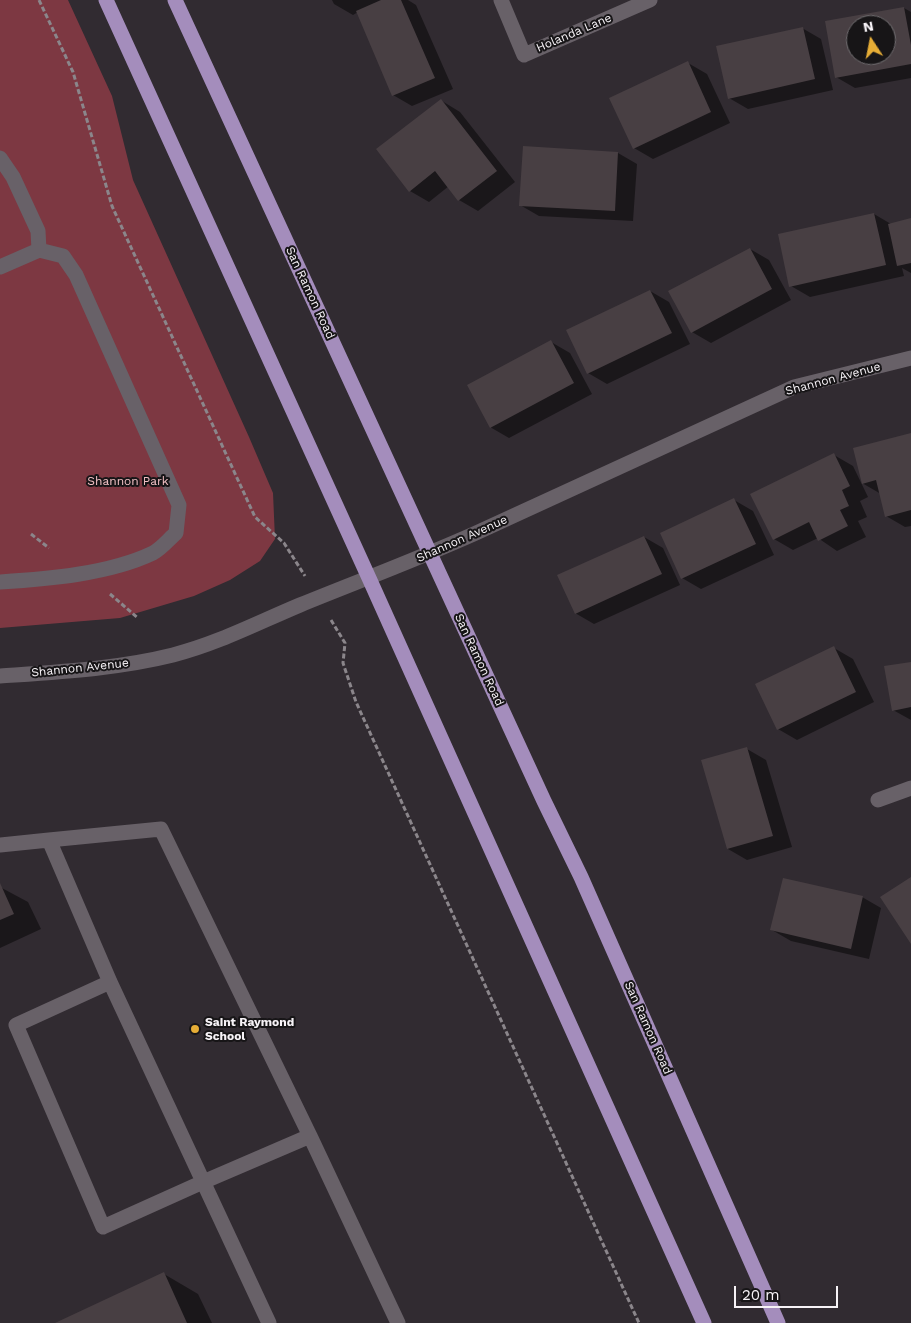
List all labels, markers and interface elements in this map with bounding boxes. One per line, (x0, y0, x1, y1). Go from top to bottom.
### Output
street label: Holanda Lane (534, 11, 614, 55)
north arrow (846, 15, 896, 65)
text: N (862, 17, 875, 35)
street label: San Ramon Road (282, 245, 338, 341)
street label: Shannon Avenue (784, 359, 882, 399)
park label: Shannon Park (87, 474, 169, 488)
street label: Shannon Avenue (414, 513, 510, 565)
street label: San Ramon Road (451, 612, 507, 708)
street label: Shannon Avenue (31, 656, 129, 680)
street label: San Ramon Road (621, 979, 675, 1077)
place label: Saint Raymond School (205, 1015, 294, 1043)
marker: Saint Raymond School (189, 1023, 201, 1035)
scale bar (736, 1276, 840, 1308)
text: 20 m (742, 1286, 780, 1304)

